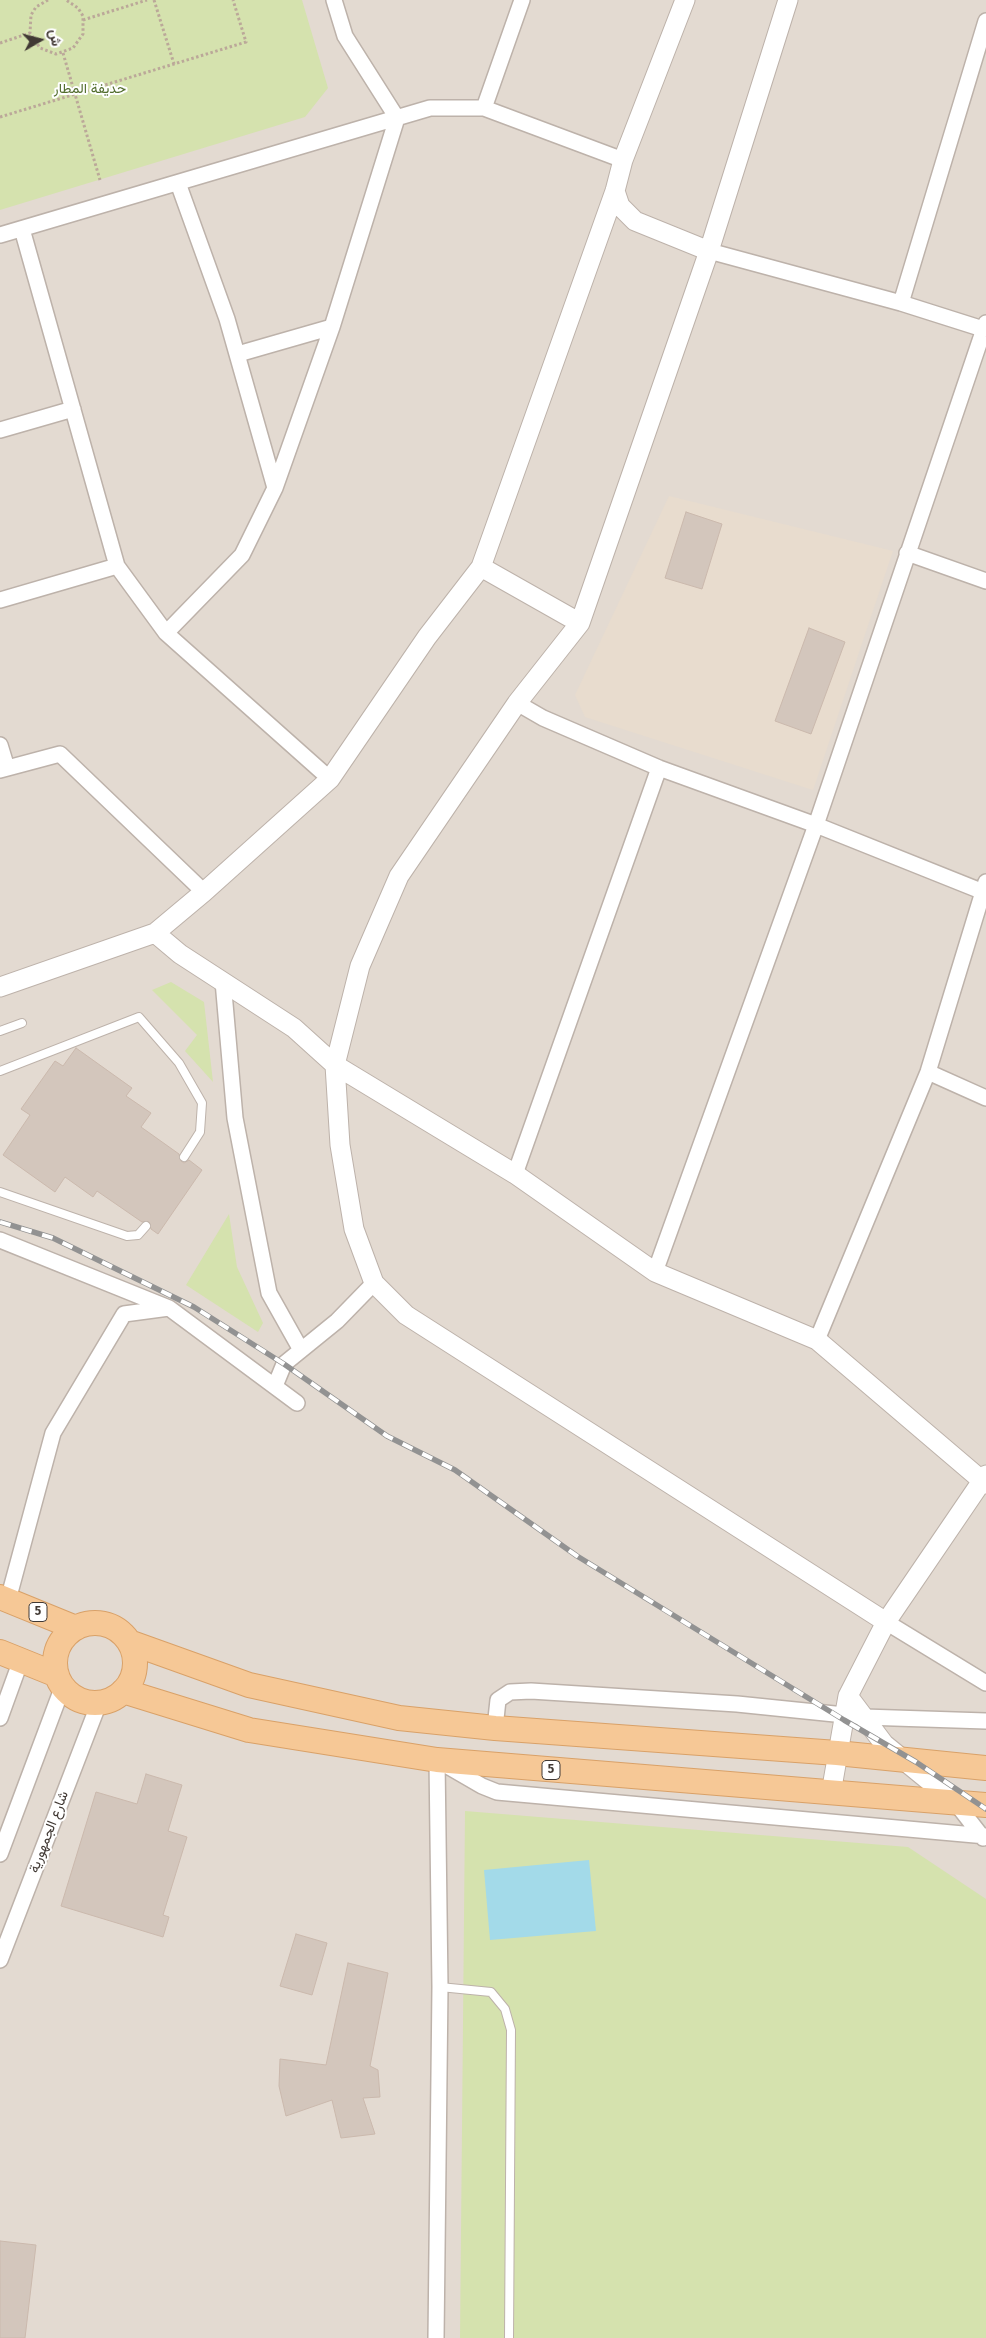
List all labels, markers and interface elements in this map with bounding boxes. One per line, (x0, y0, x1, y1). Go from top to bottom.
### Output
north arrow (15, 15, 65, 65)
text: ش (46, 28, 65, 47)
park label: حديفة المطار (54, 81, 126, 97)
road number: 5 (29, 1602, 47, 1621)
road number: 5 (542, 1760, 560, 1780)
street label: شارع الجمهورية (26, 1789, 72, 1875)

